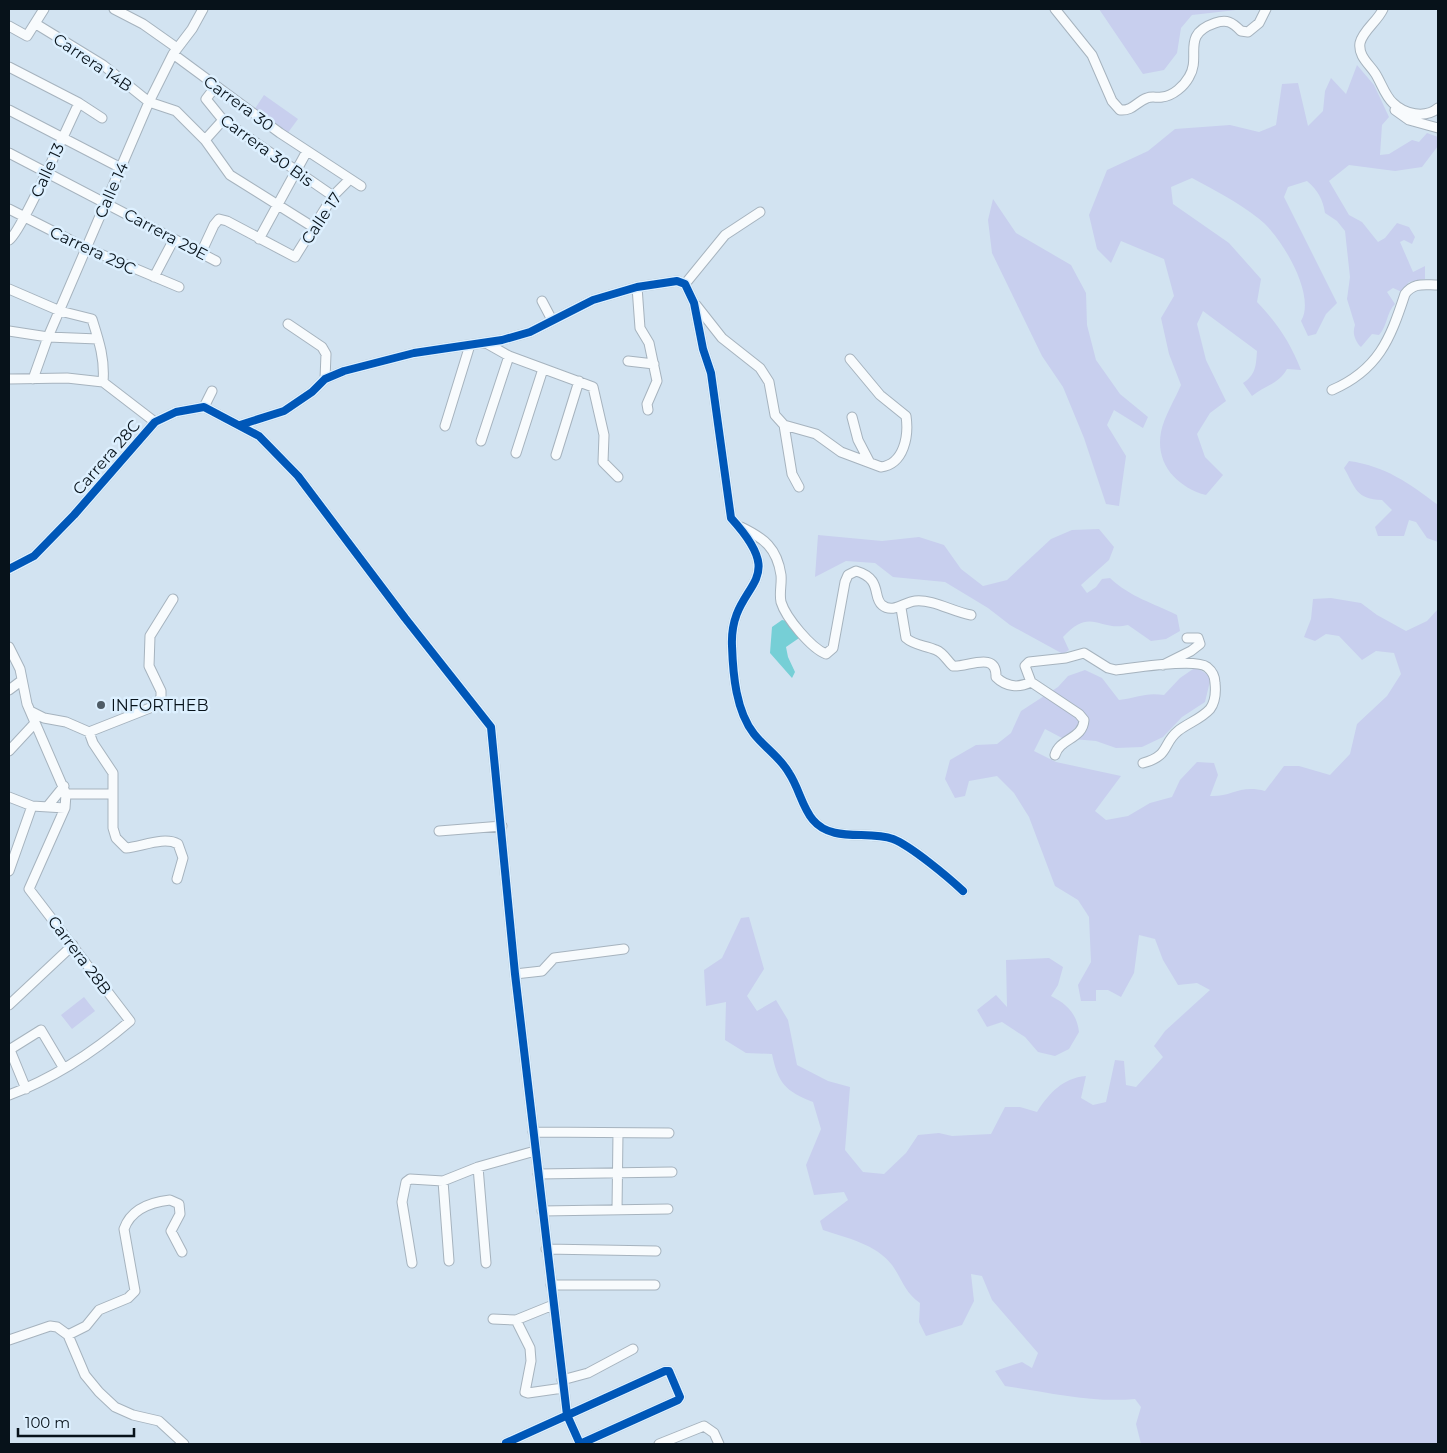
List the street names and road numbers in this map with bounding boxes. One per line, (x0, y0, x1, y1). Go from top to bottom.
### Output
street label: Carrera 14B (50, 29, 136, 96)
street label: Carrera 30 (200, 72, 277, 135)
street label: Carrera 30 Bis (217, 110, 317, 191)
street label: Calle 13 (27, 140, 68, 200)
street label: Calle 14 (91, 159, 132, 221)
street label: Calle 17 (297, 189, 346, 248)
street label: Carrera 29E (121, 205, 211, 264)
street label: Carrera 29C (47, 222, 139, 279)
street label: Carrera 28C (69, 416, 144, 499)
street label: Carrera 28B (44, 912, 115, 998)

